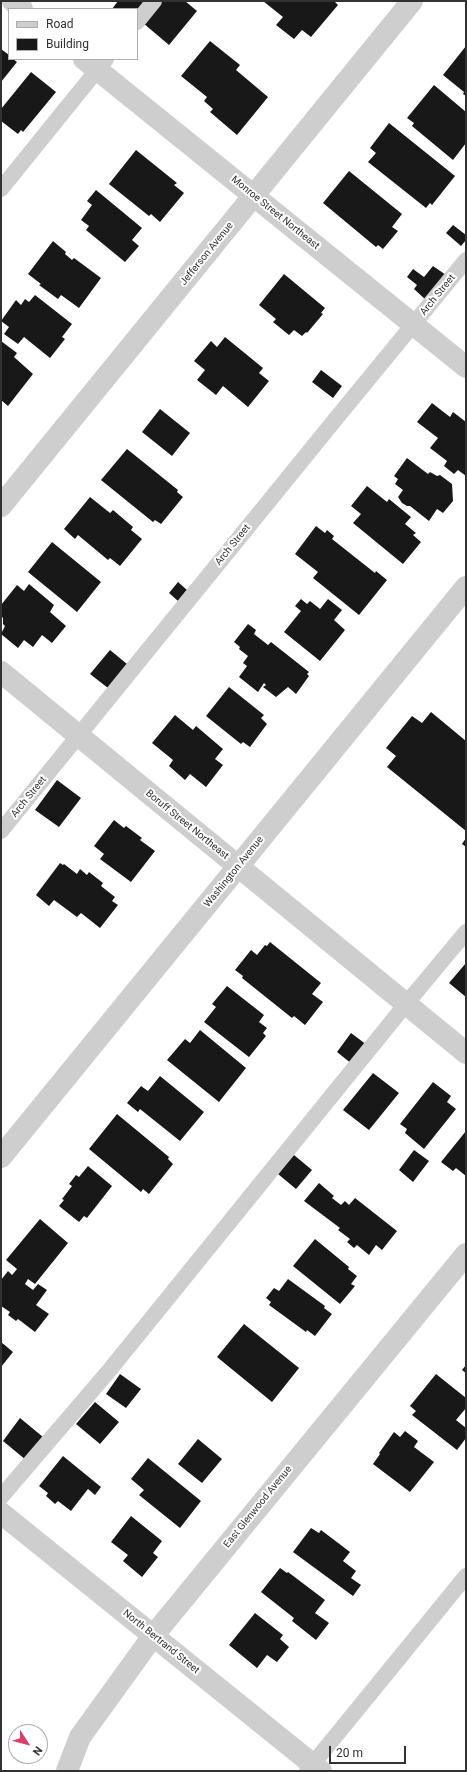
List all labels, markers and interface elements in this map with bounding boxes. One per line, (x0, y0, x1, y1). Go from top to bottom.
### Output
legend (8, 8, 138, 60)
text: Road (46, 17, 74, 31)
text: Building (46, 37, 89, 51)
street label: Monroe Street Northeast (228, 174, 322, 252)
street label: Jefferson Avenue (178, 220, 236, 288)
street label: Arch Street (418, 272, 458, 318)
street label: Arch Street (213, 522, 253, 568)
street label: Arch Street (9, 774, 49, 820)
street label: Boruff Street Northeast (143, 788, 231, 862)
street label: Washington Avenue (202, 834, 266, 910)
street label: East Glenwood Avenue (221, 1464, 295, 1550)
street label: North Bertrand Street (120, 1607, 202, 1677)
north arrow (8, 1724, 48, 1764)
scale bar (331, 1738, 408, 1764)
text: N (30, 1744, 45, 1758)
text: 20 m (336, 1746, 363, 1760)

